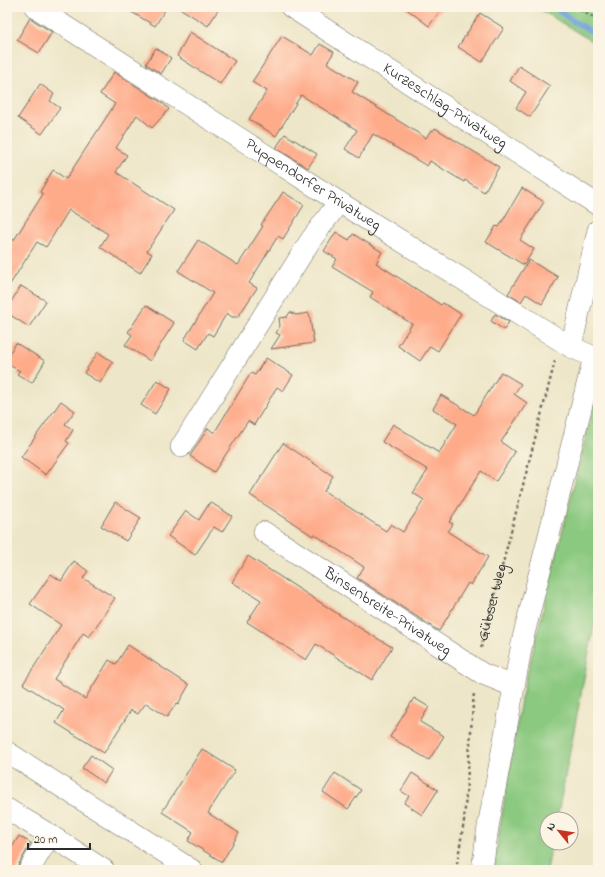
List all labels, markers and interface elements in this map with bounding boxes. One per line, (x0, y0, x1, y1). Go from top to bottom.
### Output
street label: Kurzeschlag-Privatweg (378, 57, 512, 155)
street label: Puppendorfer Privatweg (240, 133, 386, 237)
street label: Binsenbreite-Privatweg (318, 561, 456, 662)
street label: Gübser Weg (471, 561, 514, 644)
north arrow (539, 811, 579, 851)
text: N (542, 819, 560, 834)
scale bar (28, 825, 90, 851)
text: 20 m (34, 831, 57, 849)

